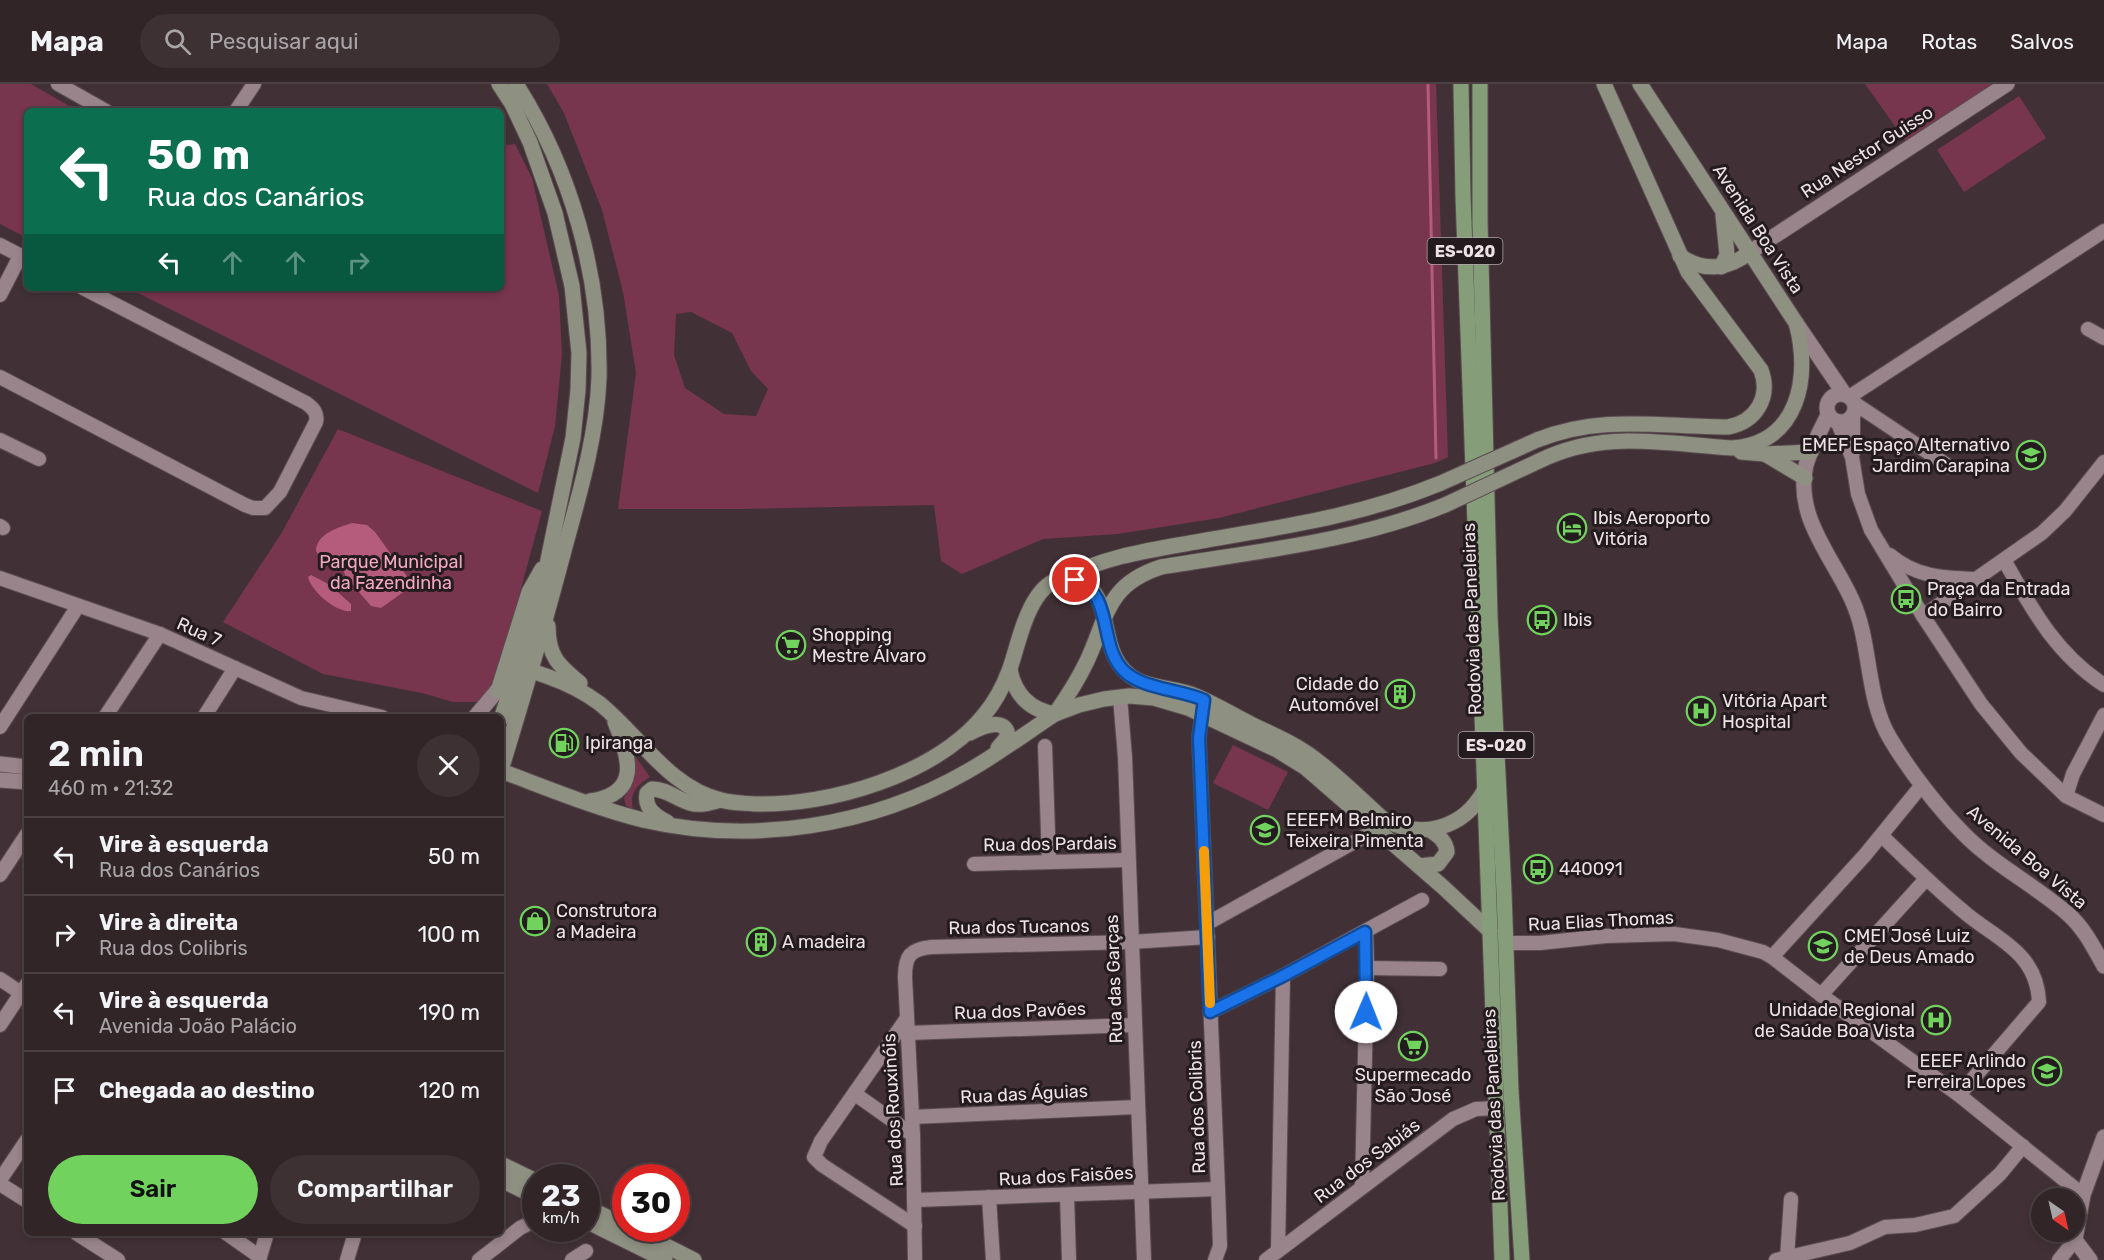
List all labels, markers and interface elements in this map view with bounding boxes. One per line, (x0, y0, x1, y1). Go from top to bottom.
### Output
search box (140, 14, 560, 68)
text: Mapa (30, 25, 104, 58)
icon: search (161, 25, 194, 58)
text: Pesquisar aqui (209, 28, 359, 55)
text: Mapa (1836, 29, 1888, 54)
text: Rotas (1921, 29, 1977, 54)
text: Salvos (2010, 29, 2074, 54)
street label: Rua Nestor Guisso (1797, 101, 1937, 203)
text: 50 m (147, 130, 250, 180)
icon: left (48, 132, 126, 210)
street label: Avenida Boa Vista (1708, 160, 1808, 298)
text: Rua dos Canários (147, 181, 365, 213)
road number: ES-020 (1428, 238, 1502, 264)
icon: left (153, 246, 186, 279)
icon: ahead (216, 246, 249, 279)
icon: ahead (279, 246, 312, 279)
icon: right (342, 246, 375, 279)
place label: EMEF Espaço Alternativo Jardim Carapina (1802, 434, 2010, 477)
school or university icon: EMEF Espaço Alternativo Jardim Carapina (2015, 439, 2047, 471)
place label: Ibis Aeroporto Vitória (1593, 507, 1710, 550)
hotel icon: Ibis Aeroporto Vitória (1556, 512, 1588, 544)
street label: Rodovia das Paneleiras (1458, 522, 1486, 716)
park label: Parque Municipal da Fazendinha (319, 551, 463, 594)
pin (1049, 554, 1100, 605)
icon: arrive (1058, 563, 1091, 596)
place label: Praça da Entrada do Bairro (1927, 578, 2071, 621)
bus stop icon: Praça da Entrada do Bairro (1890, 583, 1922, 615)
bus stop icon: Ibis (1526, 604, 1558, 636)
place label: Ibis (1563, 609, 1592, 631)
street label: Rua 7 (173, 613, 225, 651)
place label: Shopping Mestre Álvaro (812, 624, 926, 667)
supermarket icon: Shopping Mestre Álvaro (775, 629, 807, 661)
place label: Cidade do Automóvel (1289, 673, 1379, 716)
building icon: Cidade do Automóvel (1384, 678, 1416, 710)
place label: Vitória Apart Hospital (1722, 690, 1827, 733)
hospital icon: Vitória Apart Hospital (1685, 695, 1717, 727)
fuel station icon: Ipiranga (548, 727, 580, 759)
text: 2 min (48, 732, 144, 775)
place label: Ipiranga (585, 732, 653, 754)
road number: ES-020 (1458, 732, 1534, 758)
button: close (417, 734, 480, 797)
text: 460 m · 21:32 (48, 776, 173, 800)
street label: Avenida Boa Vista (1962, 800, 2092, 914)
place label: EEEFM Belmiro Teixeira Pimenta (1286, 809, 1424, 852)
school or university icon: EEEFM Belmiro Teixeira Pimenta (1249, 814, 1281, 846)
text: Vire à esquerda (99, 831, 269, 858)
street label: Rua dos Pardais (983, 832, 1117, 856)
icon: left (48, 840, 81, 873)
text: 50 m (428, 843, 480, 870)
bus stop icon: 440091 (1522, 853, 1554, 885)
text: Rua dos Canários (99, 858, 260, 882)
place label: 440091 (1559, 858, 1623, 880)
place label: Construtora a Madeira (556, 900, 657, 943)
shop icon: Construtora a Madeira (519, 905, 551, 937)
street label: Rua Elias Thomas (1527, 906, 1675, 936)
text: Vire à direita (99, 909, 238, 936)
street label: Rua das Garças (1101, 914, 1127, 1044)
street label: Rua dos Tucanos (948, 915, 1090, 939)
icon: right (48, 918, 81, 951)
text: 100 m (418, 921, 480, 948)
place label: CMEI José Luiz de Deus Amado (1844, 925, 1975, 968)
building icon: A madeira (745, 926, 777, 958)
school or university icon: CMEI José Luiz de Deus Amado (1807, 930, 1839, 962)
place label: A madeira (782, 931, 866, 953)
text: Rua dos Colibris (99, 936, 248, 960)
position arrow (1334, 980, 1398, 1044)
text: Vire à esquerda (99, 987, 269, 1014)
icon: left (48, 996, 81, 1029)
street label: Rua dos Pavões (954, 998, 1086, 1024)
text: 190 m (419, 999, 480, 1026)
place label: Unidade Regional de Saúde Boa Vista (1754, 999, 1915, 1042)
hospital icon: Unidade Regional de Saúde Boa Vista (1920, 1004, 1952, 1036)
street label: Rodovia das Paneleiras (1478, 1008, 1510, 1202)
text: Avenida João Palácio (99, 1014, 297, 1038)
supermarket icon: Supermecado São José (1397, 1030, 1429, 1062)
street label: Rua dos Rouxinóis (878, 1033, 908, 1187)
street label: Rua dos Colibris (1184, 1040, 1210, 1174)
place label: EEEF Arlindo Ferreira Lopes (1906, 1050, 2026, 1093)
school or university icon: EEEF Arlindo Ferreira Lopes (2031, 1055, 2063, 1087)
place label: Supermecado São José (1355, 1064, 1471, 1107)
icon: arrive (48, 1074, 81, 1107)
text: Chegada ao destino (99, 1077, 315, 1104)
text: 120 m (419, 1077, 480, 1104)
street label: Rua das Águias (960, 1080, 1088, 1108)
street label: Rua dos Sabiás (1310, 1114, 1424, 1208)
button: Sair (48, 1155, 258, 1224)
button: Compartilhar (270, 1155, 480, 1224)
street label: Rua dos Faisões (998, 1161, 1134, 1191)
speed limit sign: 30 (612, 1164, 690, 1242)
text: 23 (541, 1178, 581, 1214)
north arrow (2031, 1188, 2085, 1242)
map controls (2031, 1188, 2085, 1242)
text: km/h (542, 1209, 580, 1227)

